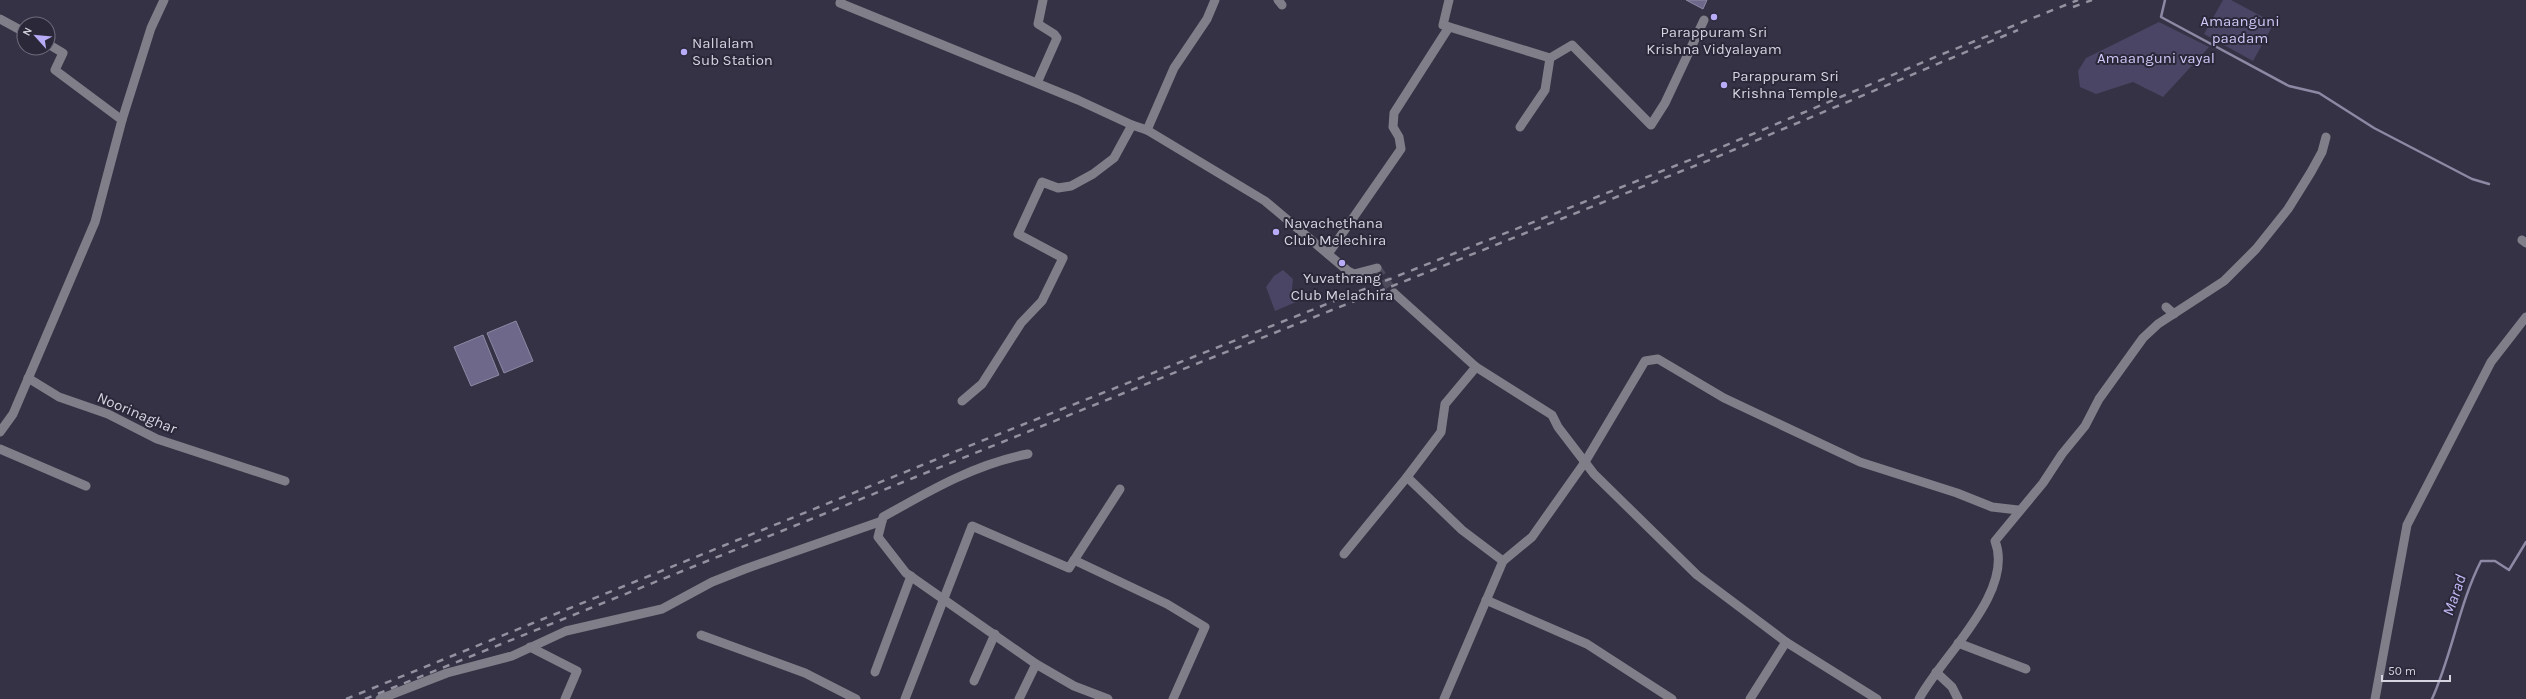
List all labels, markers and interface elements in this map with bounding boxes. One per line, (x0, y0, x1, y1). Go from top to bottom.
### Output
marker: Parappuram Sri Krishna Vidyalayam (1709, 12, 1719, 22)
park label: Amaanguni paadam (2200, 12, 2280, 47)
north arrow (16, 16, 56, 56)
place label: Parappuram Sri Krishna Vidyalayam (1646, 23, 1782, 58)
text: N (20, 25, 35, 38)
place label: Nallalam Sub Station (692, 34, 773, 69)
marker: Nallalam Sub Station (679, 47, 689, 57)
park label: Amaanguni vayal (2097, 49, 2215, 67)
place label: Parappuram Sri Krishna Temple (1732, 67, 1839, 102)
marker: Parappuram Sri Krishna Temple (1719, 80, 1729, 90)
place label: Navachethana Club Melechira (1284, 214, 1386, 249)
marker: Navachethana Club Melechira (1271, 227, 1281, 237)
marker: Yuvathrang Club Melachira (1337, 258, 1347, 268)
place label: Yuvathrang Club Melachira (1291, 269, 1393, 304)
street label: Noorinaghar (94, 388, 180, 438)
water label: Marad (2438, 571, 2470, 618)
scale bar (2382, 657, 2450, 683)
text: 50 m (2388, 664, 2416, 678)

